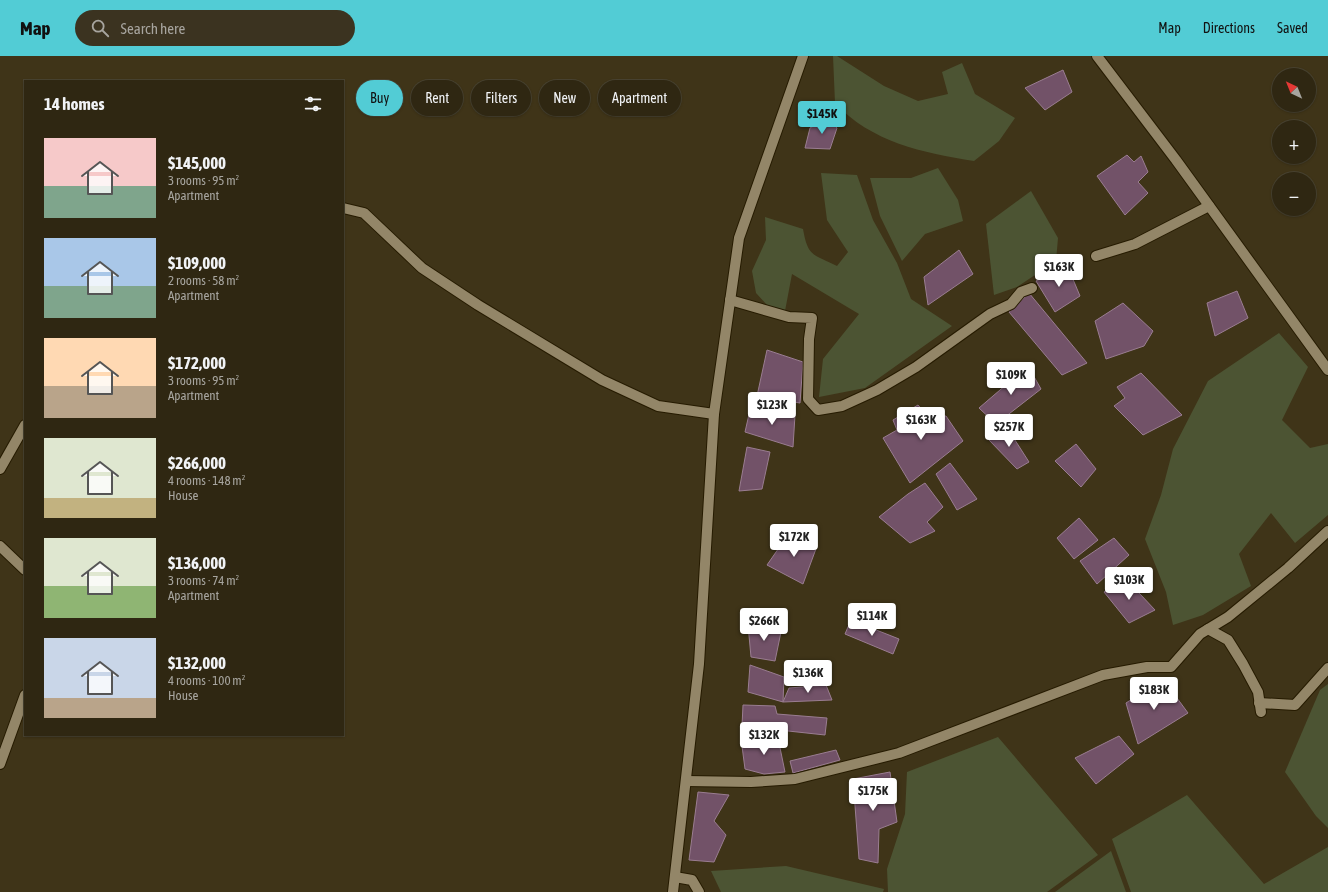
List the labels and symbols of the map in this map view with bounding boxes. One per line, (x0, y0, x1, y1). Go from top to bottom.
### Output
north arrow (1272, 68, 1316, 112)
pin: $145K (794, 101, 850, 135)
pin: $163K (1031, 254, 1087, 288)
pin: $109K (983, 362, 1039, 396)
pin: $123K (744, 392, 800, 426)
pin: $163K (893, 407, 949, 441)
pin: $257K (981, 414, 1037, 448)
pin: $172K (766, 524, 822, 558)
pin: $103K (1101, 567, 1157, 601)
pin: $114K (844, 603, 900, 637)
pin: $266K (736, 608, 792, 642)
pin: $136K (780, 660, 836, 694)
pin: $183K (1126, 677, 1182, 711)
pin: $132K (736, 722, 792, 756)
pin: $175K (845, 778, 901, 812)

